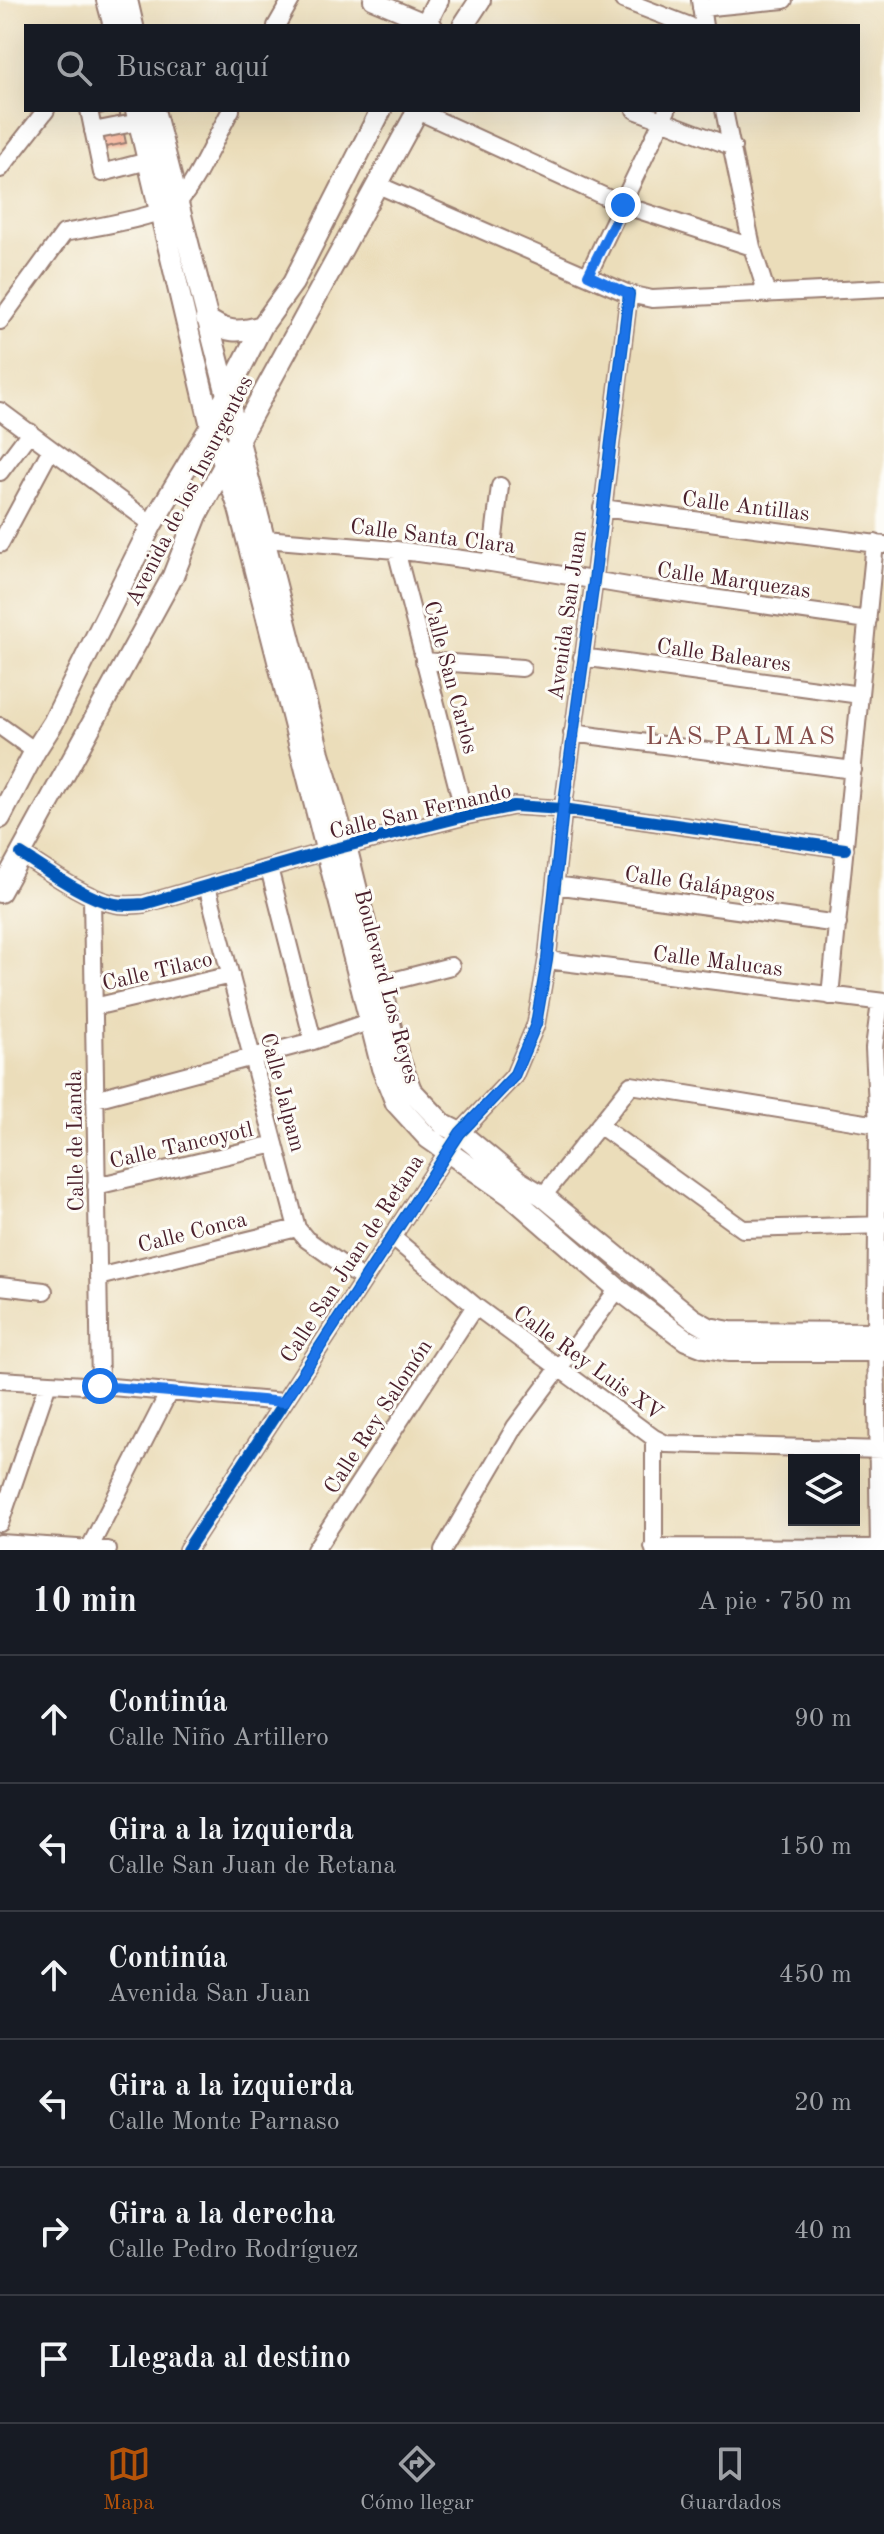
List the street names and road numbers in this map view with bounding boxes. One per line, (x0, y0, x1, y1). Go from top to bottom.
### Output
street label: Avenida de los Insurgentes (122, 372, 257, 609)
street label: Calle Antillas (681, 488, 811, 526)
street label: Calle Santa Clara (349, 516, 517, 558)
street label: Avenida San Juan (545, 529, 591, 702)
street label: Calle Marquezas (655, 559, 812, 603)
street label: Calle San Carlos (419, 599, 481, 756)
street label: Calle Baleares (655, 636, 792, 676)
street label: Calle San Fernando (327, 780, 513, 844)
street label: Calle Galápagos (623, 864, 776, 906)
street label: Boulevard Los Reyes (350, 887, 423, 1086)
street label: Calle Malucas (652, 943, 784, 981)
street label: Calle Tilaco (100, 949, 215, 995)
street label: Calle Jalpam (256, 1031, 309, 1154)
street label: Calle de Landa (64, 1070, 88, 1212)
street label: Calle Tancoyotl (107, 1119, 255, 1173)
street label: Calle San Juan de Retana (277, 1151, 428, 1367)
street label: Calle Conca (136, 1209, 249, 1257)
street label: Calle Rey Luis XV (509, 1302, 667, 1425)
street label: Calle Rey Salomón (321, 1336, 437, 1498)

